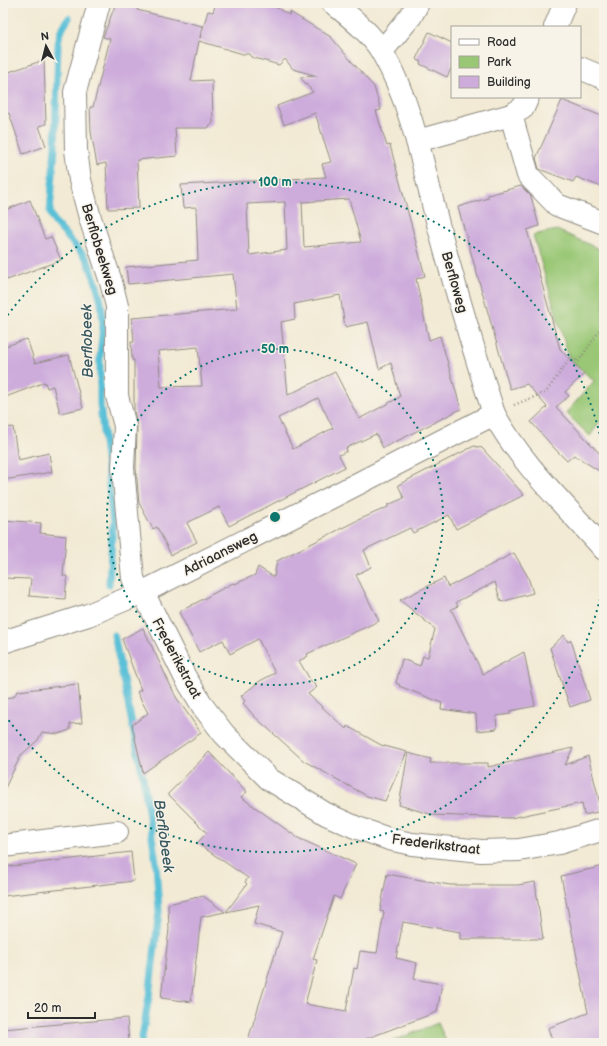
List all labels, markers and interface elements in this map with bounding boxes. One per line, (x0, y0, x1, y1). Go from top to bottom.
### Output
north arrow (26, 26, 66, 66)
legend (451, 26, 581, 98)
text: N (40, 30, 50, 44)
text: Road (487, 35, 516, 50)
text: Park (487, 55, 511, 70)
text: Building (487, 75, 531, 90)
text: 100 m (258, 175, 292, 190)
street label: Berflobeekweg (78, 201, 121, 297)
street label: Berfloweg (438, 249, 471, 315)
water label: Berflobeek (77, 303, 98, 378)
text: 50 m (261, 342, 289, 357)
centre of rings (268, 510, 282, 524)
street label: Adriaansweg (180, 528, 260, 579)
street label: Frederikstraat (148, 615, 205, 702)
water label: Berflobeek (149, 798, 178, 874)
street label: Frederikstraat (391, 831, 482, 858)
scale bar (28, 994, 95, 1020)
text: 20 m (34, 1001, 61, 1016)

